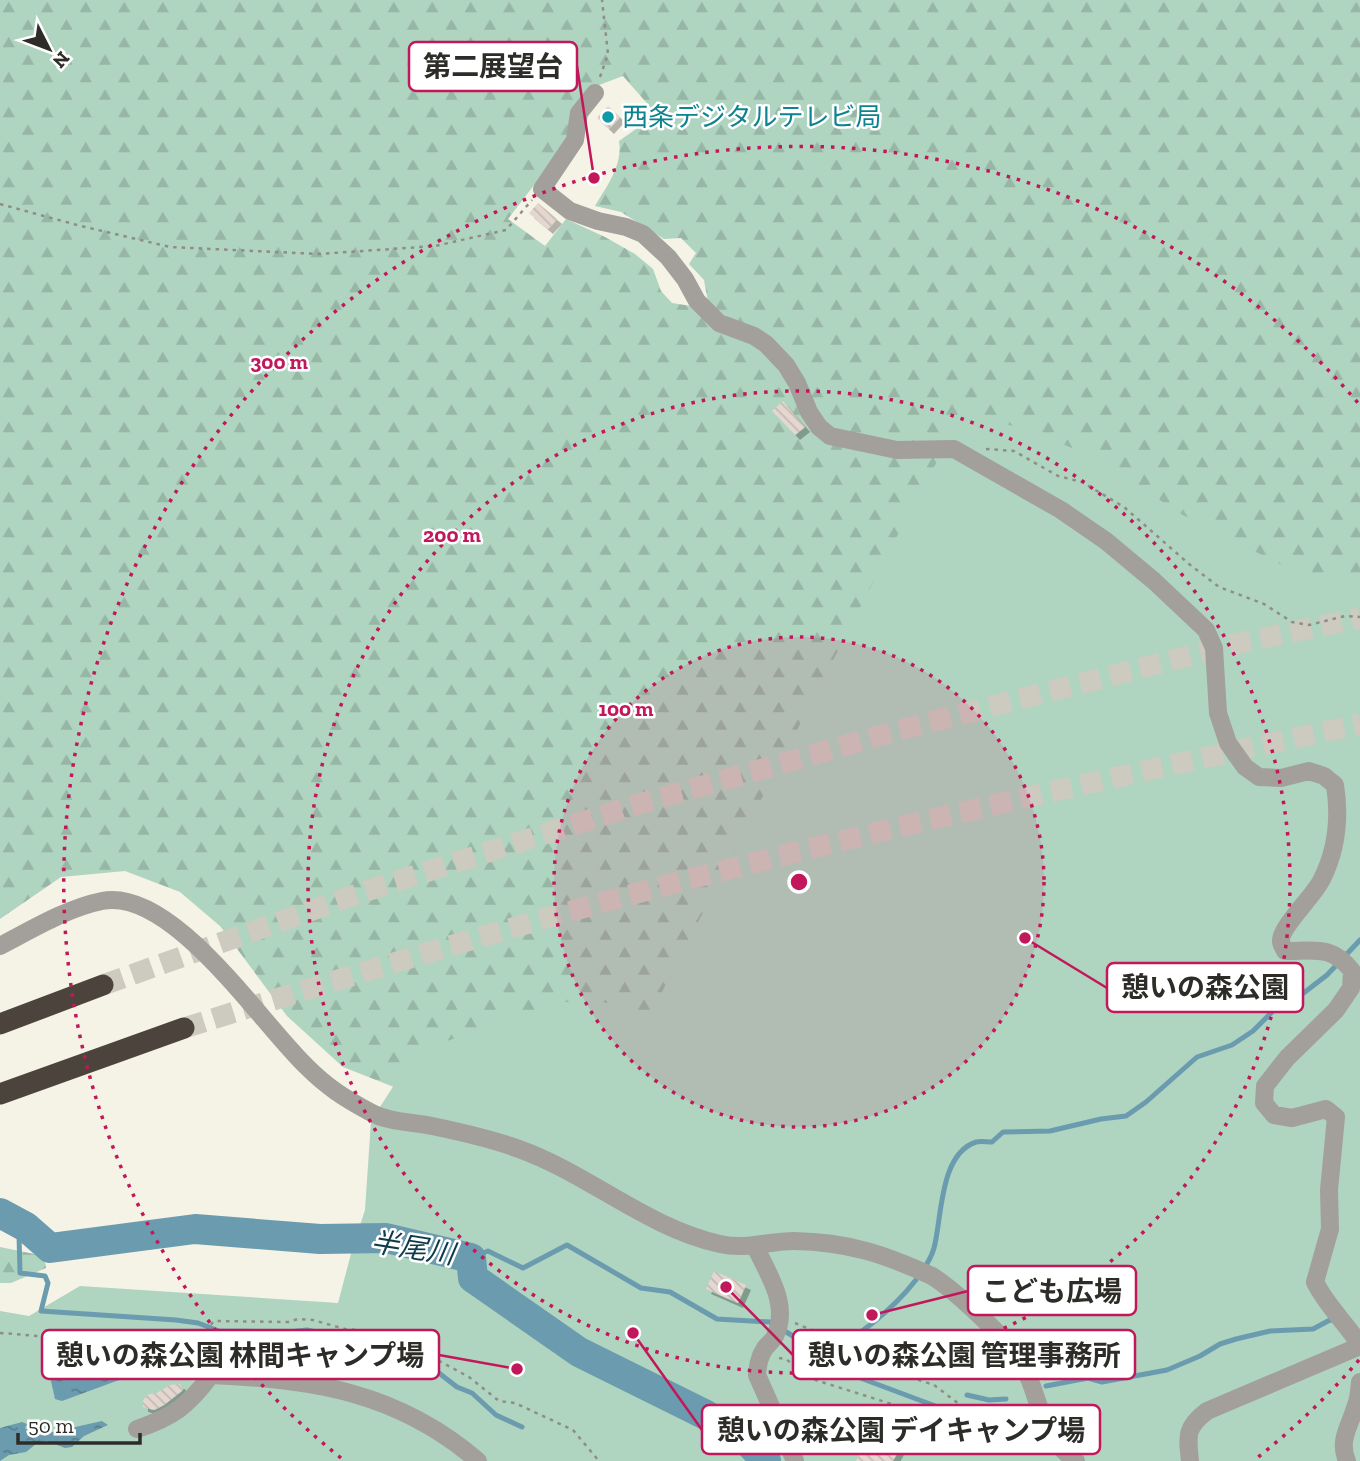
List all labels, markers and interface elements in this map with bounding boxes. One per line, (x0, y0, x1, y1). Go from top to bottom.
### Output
north arrow (14, 14, 84, 84)
callout: 第二展望台 (409, 42, 577, 91)
text: N (48, 47, 75, 73)
text: 第二展望台 (423, 50, 563, 83)
place label: 西条デジタルテレビ局 (622, 101, 881, 133)
marker: 西条デジタルテレビ局 (600, 109, 616, 125)
text: 300 m (250, 349, 308, 374)
text: 200 m (423, 522, 481, 547)
text: 100 m (599, 696, 654, 721)
centre of rings (787, 870, 811, 894)
callout: 憩いの森公園 (1107, 963, 1303, 1012)
text: 憩いの森公園 (1121, 971, 1289, 1004)
water label: 半尾川 (369, 1225, 460, 1271)
callout: こども広場 (968, 1266, 1136, 1315)
text: こども広場 (982, 1275, 1122, 1308)
callout: 憩いの森公園 林間キャンプ場 (42, 1330, 439, 1379)
callout: 憩いの森公園 管理事務所 (793, 1330, 1135, 1379)
text: 憩いの森公園 林間キャンプ場 (56, 1339, 424, 1372)
text: 憩いの森公園 管理事務所 (807, 1339, 1121, 1372)
scale bar (18, 1402, 140, 1446)
callout: 憩いの森公園 デイキャンプ場 (702, 1405, 1100, 1454)
text: 50 m (28, 1413, 74, 1438)
text: 憩いの森公園 デイキャンプ場 (717, 1414, 1085, 1447)

